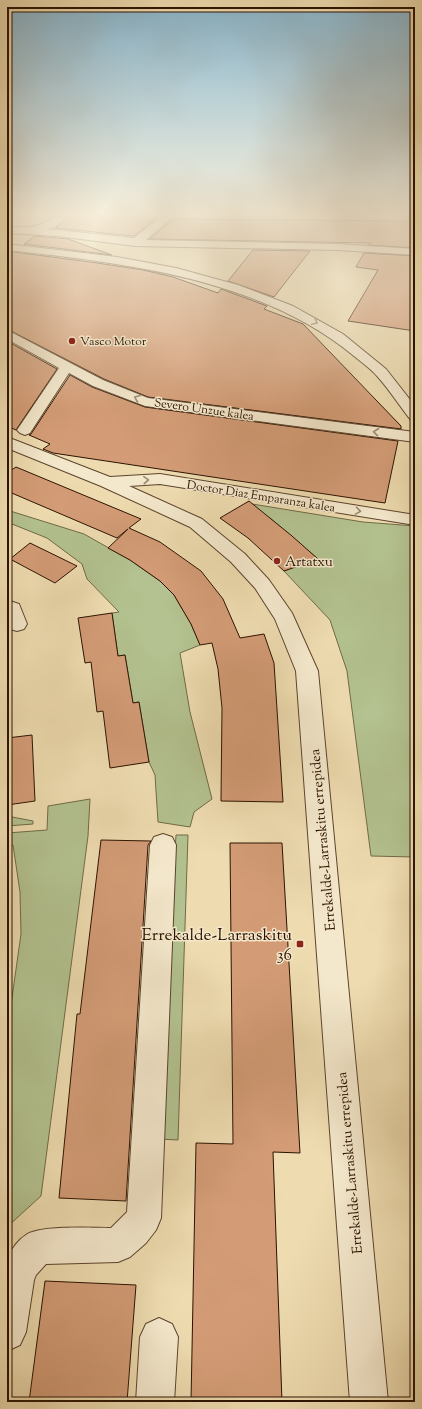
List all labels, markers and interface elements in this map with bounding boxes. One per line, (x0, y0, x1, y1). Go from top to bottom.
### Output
one-way arrow (310, 317, 318, 325)
place label: Vasco Motor (80, 333, 147, 351)
marker: Vasco Motor (67, 336, 77, 346)
street label: Severo Unzue kalea (153, 394, 255, 426)
one-way arrow (133, 395, 140, 403)
one-way arrow (373, 428, 379, 437)
one-way arrow (143, 476, 149, 484)
street label: Doctor Diaz Emparanza kalea (185, 476, 337, 518)
one-way arrow (355, 506, 361, 515)
place label: Artatxu (285, 553, 333, 573)
marker: Artatxu (272, 556, 282, 566)
street label: Errekalde-Larraskitu errepidea (306, 747, 342, 932)
place label: Errekalde-Larraskitu 36 (142, 924, 292, 968)
marker: Errekalde-Larraskitu 36 (295, 939, 305, 949)
street label: Errekalde-Larraskitu errepidea (333, 1070, 369, 1255)

